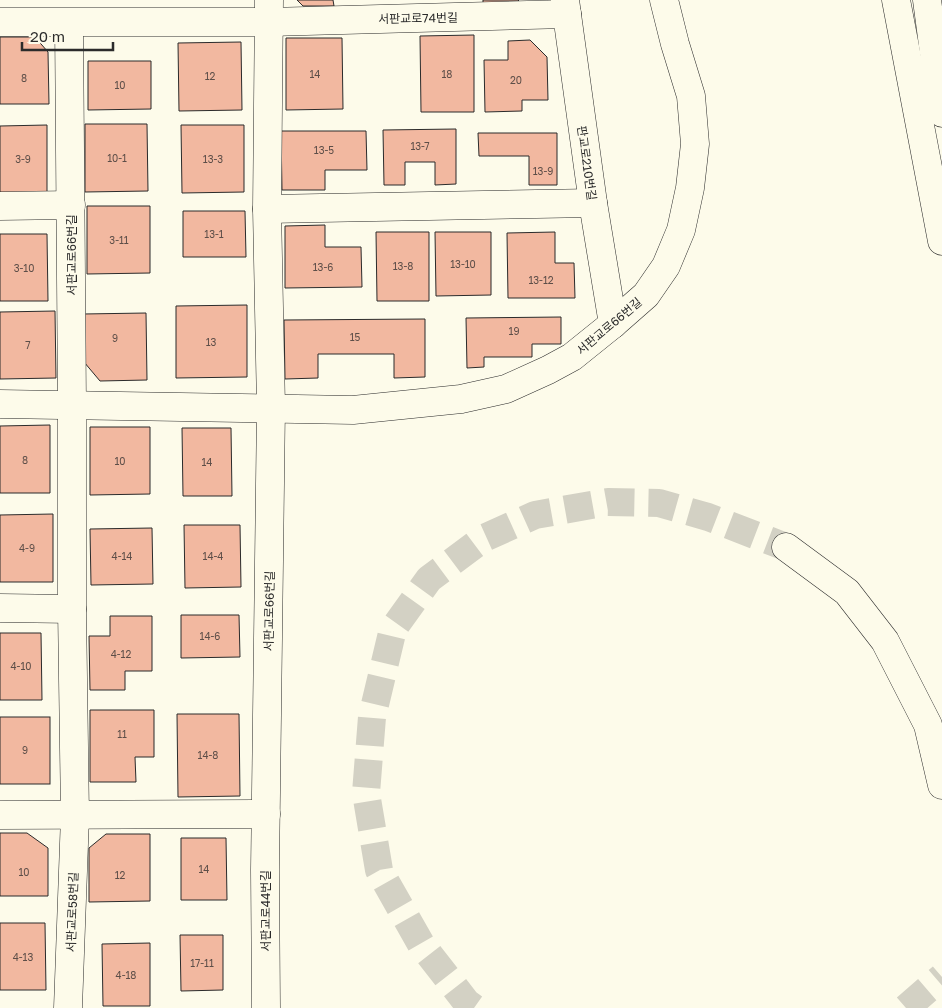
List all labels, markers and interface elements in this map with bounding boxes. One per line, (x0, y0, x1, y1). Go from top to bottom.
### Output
street label: 서판교로74번길 (378, 10, 458, 26)
scale bar (22, 20, 114, 52)
text: 20 m (30, 27, 65, 45)
house number: 14 (310, 68, 320, 80)
house number: 18 (442, 68, 452, 80)
house number: 12 (205, 70, 216, 82)
house number: 8 (21, 72, 27, 84)
house number: 20 (510, 74, 522, 86)
house number: 10 (114, 79, 126, 91)
street label: 판교로210번길 (574, 125, 600, 201)
house number: 13-7 (410, 140, 430, 152)
house number: 13-5 (314, 144, 334, 156)
house number: 10-1 (107, 152, 127, 164)
house number: 3-9 (15, 153, 31, 165)
house number: 13-3 (203, 153, 223, 165)
house number: 13-9 (533, 165, 553, 177)
street label: 서판교로66번길 (64, 215, 79, 295)
house number: 13-1 (204, 228, 224, 240)
house number: 3-11 (109, 234, 129, 246)
house number: 13-10 (450, 258, 476, 270)
house number: 13-8 (393, 260, 413, 272)
house number: 13-6 (313, 261, 333, 273)
house number: 3-10 (14, 262, 34, 274)
house number: 13-12 (528, 274, 554, 286)
street label: 서판교로66번길 (573, 294, 645, 358)
house number: 19 (509, 325, 519, 337)
house number: 15 (350, 331, 361, 343)
house number: 9 (112, 332, 118, 344)
house number: 13 (206, 336, 216, 348)
house number: 7 (25, 339, 31, 351)
house number: 8 (22, 454, 28, 466)
house number: 10 (114, 455, 126, 467)
house number: 14 (202, 456, 212, 468)
house number: 4-9 (19, 542, 35, 554)
house number: 4-14 (112, 550, 132, 562)
house number: 14-4 (203, 550, 223, 562)
street label: 서판교로66번길 (261, 570, 277, 652)
house number: 14-6 (200, 630, 220, 642)
house number: 4-12 (111, 648, 131, 660)
house number: 4-10 (11, 660, 31, 672)
house number: 11 (117, 728, 127, 740)
house number: 9 (22, 744, 28, 756)
house number: 14-8 (198, 749, 218, 761)
house number: 14 (199, 863, 209, 875)
house number: 10 (18, 866, 30, 878)
house number: 12 (115, 869, 126, 881)
street label: 서판교로58번길 (63, 871, 81, 953)
street label: 서판교로44번길 (258, 871, 273, 951)
house number: 4-13 (13, 951, 33, 963)
house number: 17-11 (190, 957, 214, 969)
house number: 4-18 (116, 969, 136, 981)

